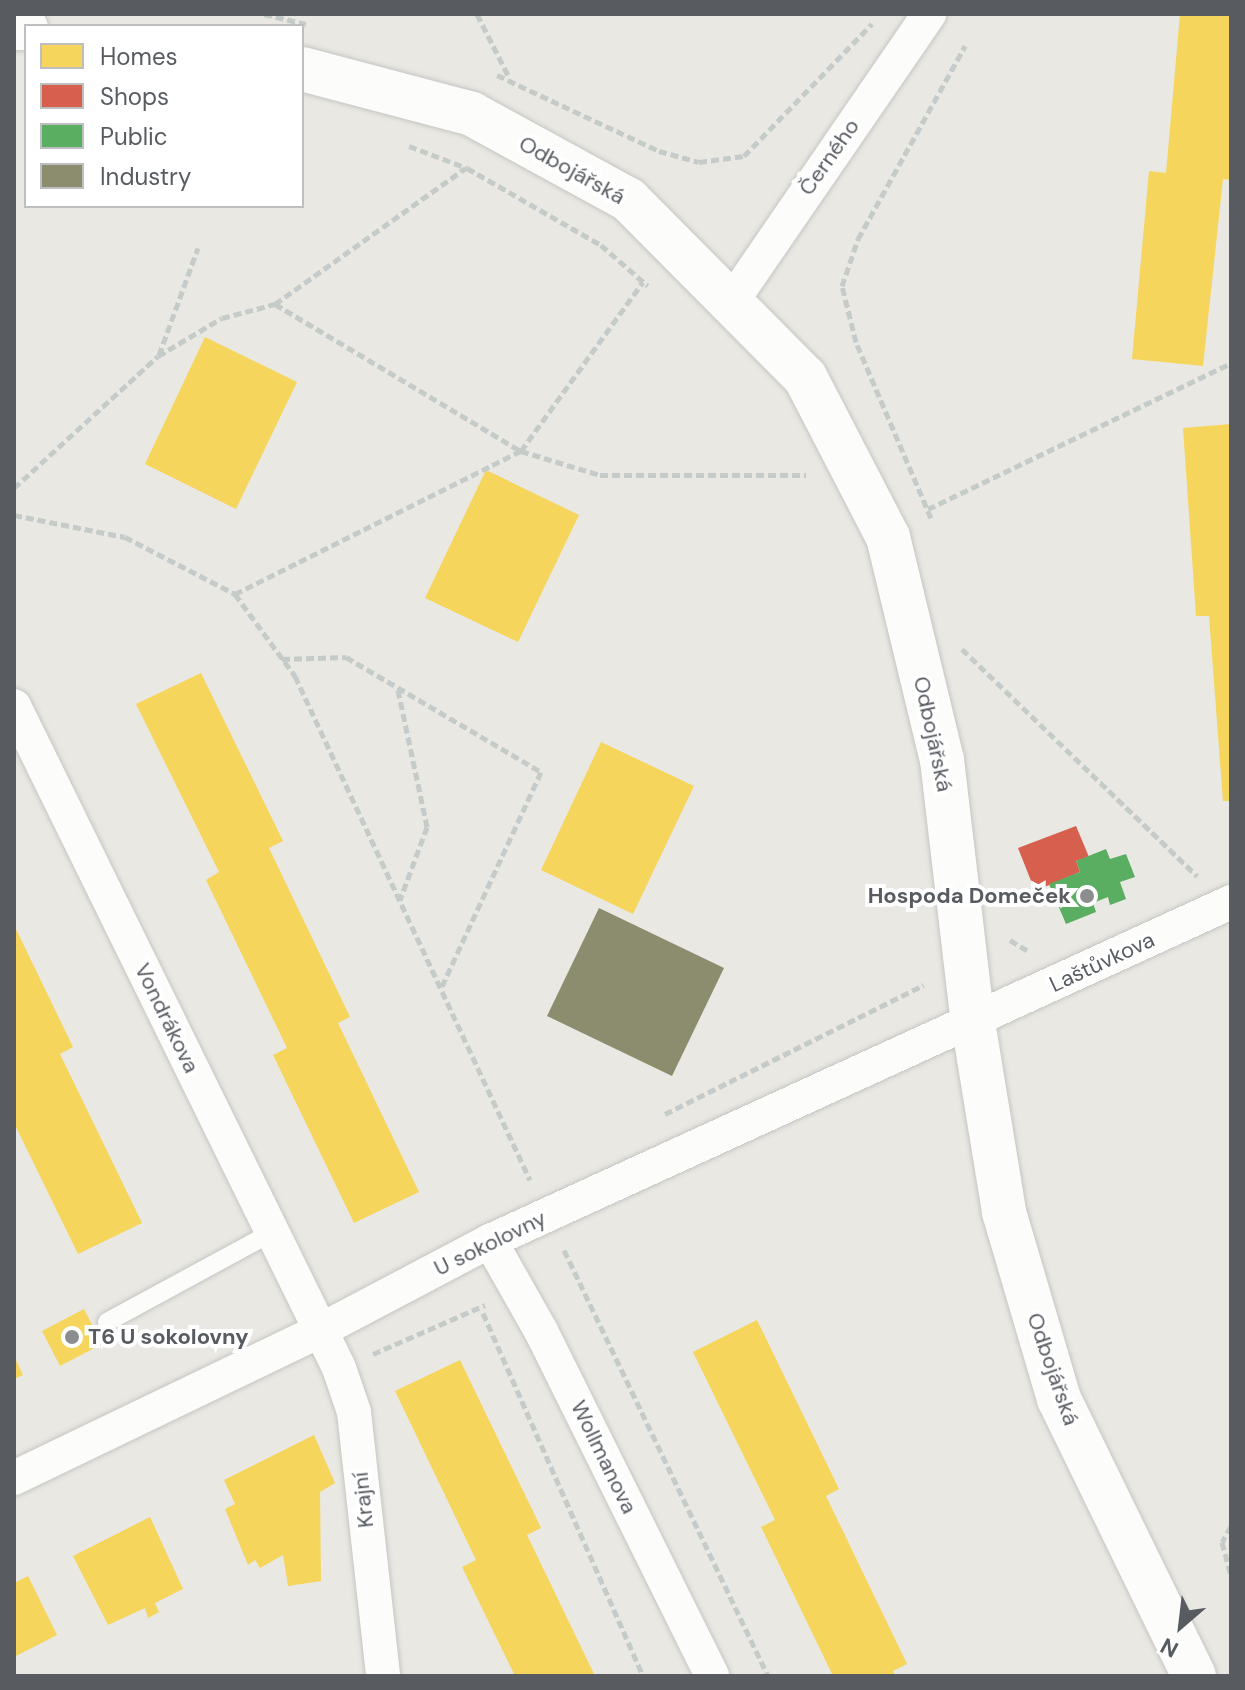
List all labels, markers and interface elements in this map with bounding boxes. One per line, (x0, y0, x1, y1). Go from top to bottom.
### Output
legend (24, 24, 304, 208)
text: Homes (100, 41, 178, 72)
text: Shops (100, 81, 169, 112)
street label: Černého (793, 114, 865, 200)
text: Public (100, 121, 168, 152)
street label: Odbojářská (514, 130, 630, 210)
text: Industry (100, 161, 191, 192)
street label: Odbojářská (908, 674, 958, 794)
place label: Hospoda Domeček (868, 883, 1071, 909)
marker: Hospoda Domeček (1078, 887, 1096, 905)
street label: Laštůvkova (1045, 926, 1159, 998)
street label: Vondrákova (129, 959, 205, 1077)
street label: U sokolovny (430, 1205, 550, 1281)
street label: Odbojářská (1021, 1309, 1085, 1429)
place label: T6 U sokolovny (88, 1324, 249, 1350)
marker: T6 U sokolovny (63, 1328, 81, 1346)
street label: Wollmanova (565, 1396, 643, 1518)
street label: Krajní (347, 1471, 379, 1529)
north arrow (1141, 1586, 1221, 1666)
text: N (1156, 1631, 1183, 1664)

